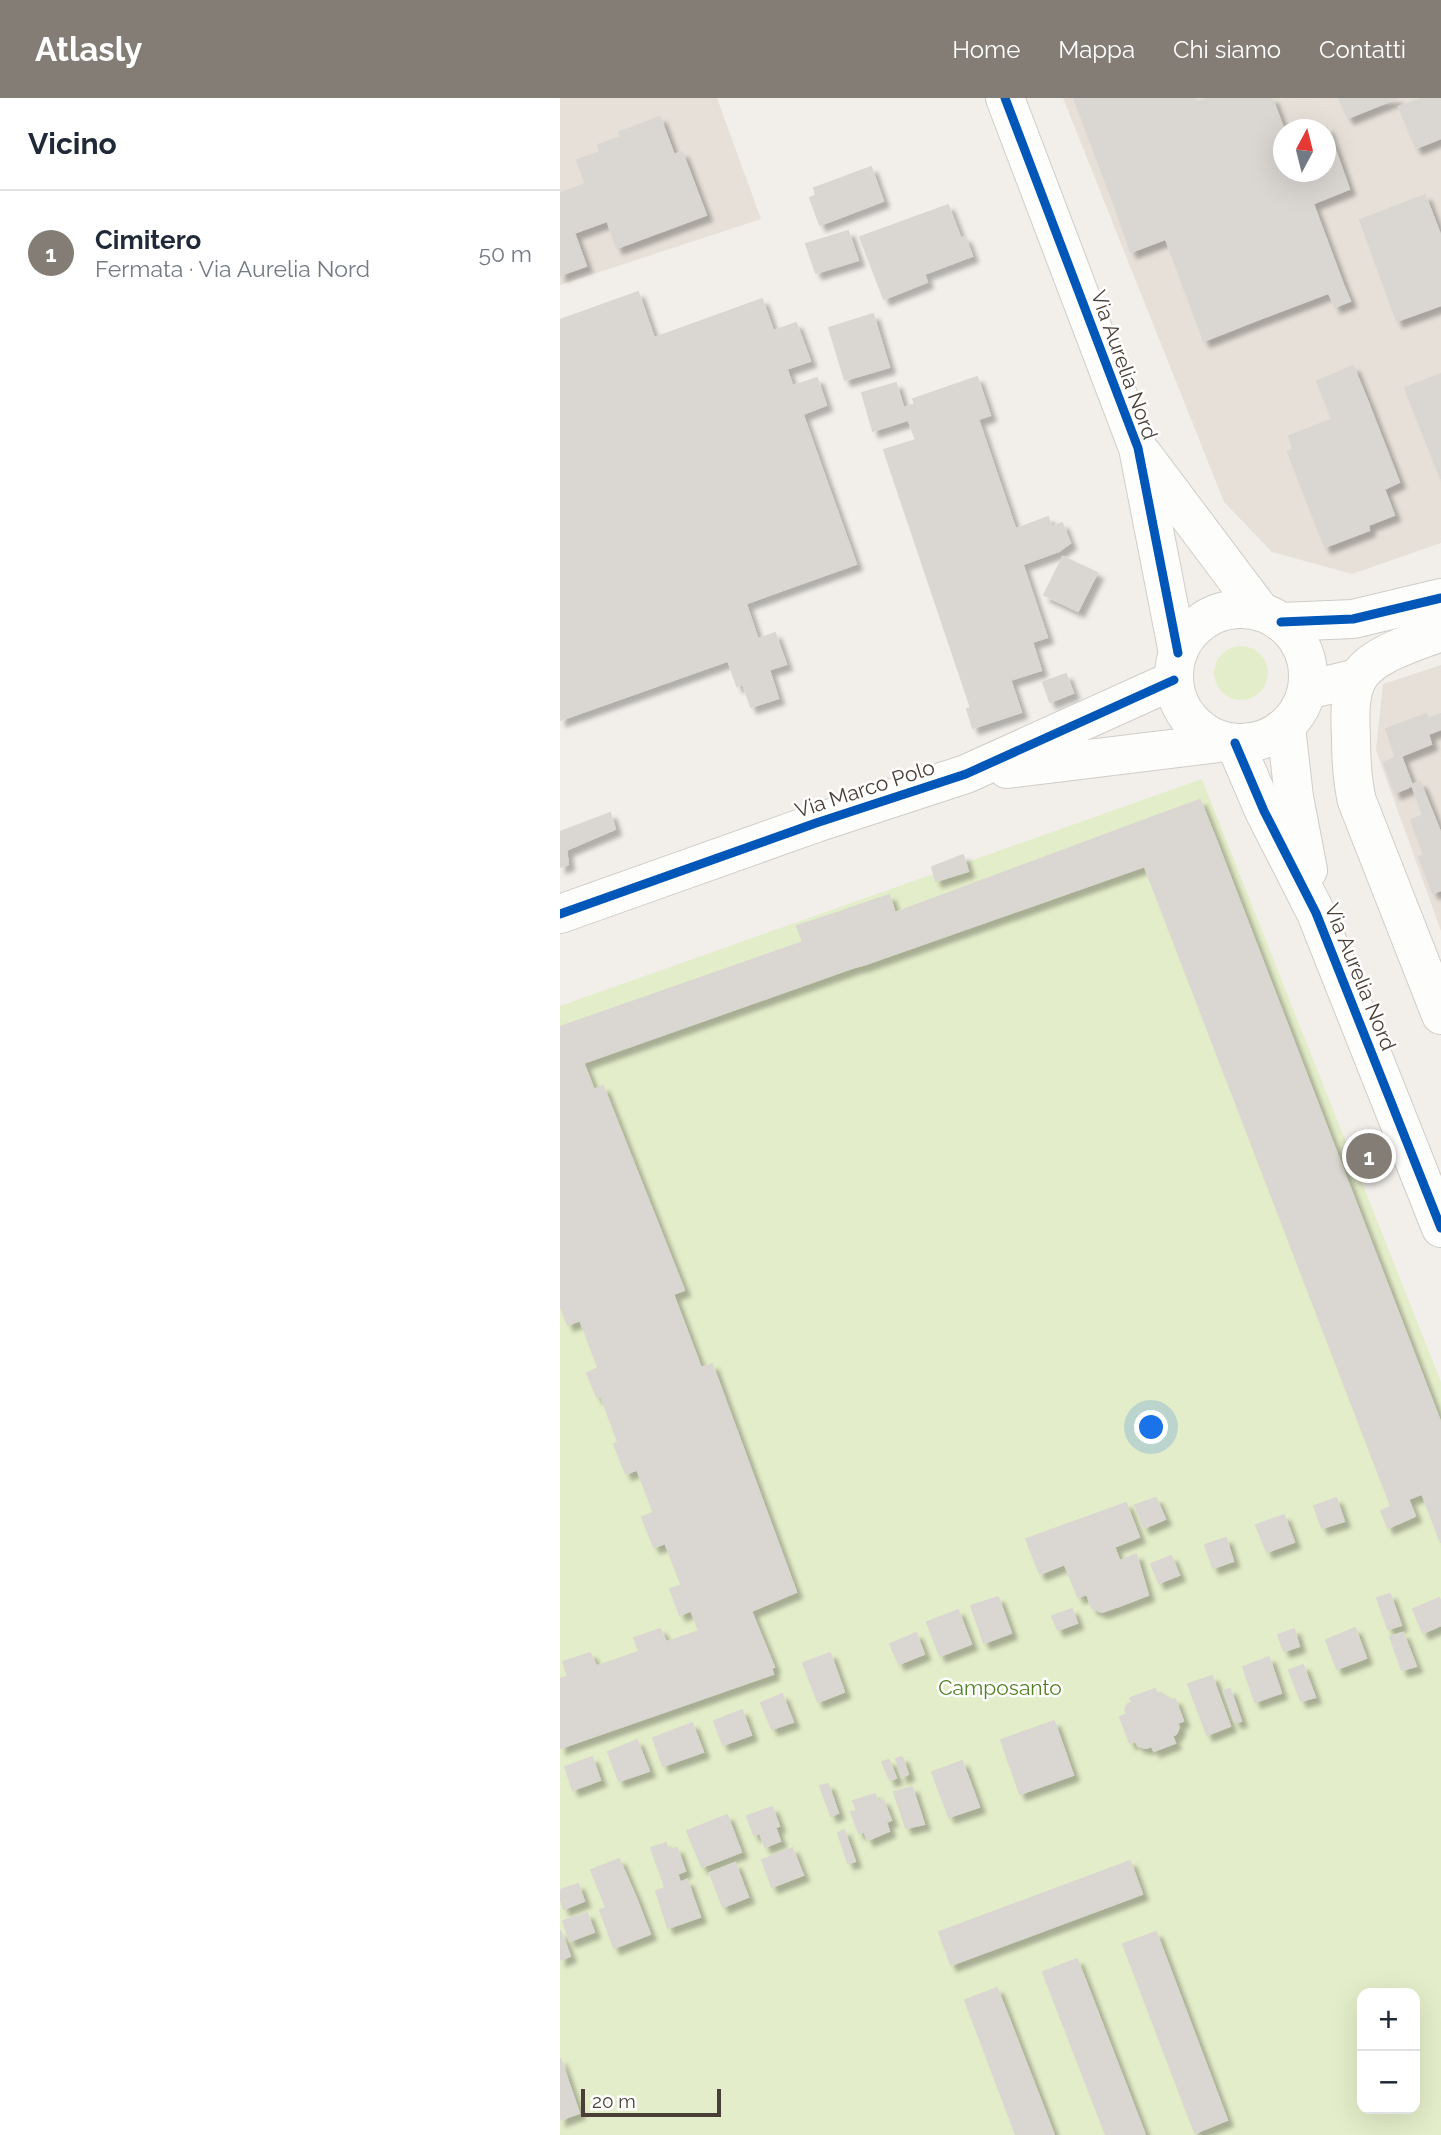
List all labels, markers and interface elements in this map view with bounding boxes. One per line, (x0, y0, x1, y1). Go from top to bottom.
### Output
text: Atlasly (35, 30, 142, 69)
text: Home (952, 35, 1020, 64)
text: Mappa (1058, 35, 1135, 64)
text: Chi siamo (1173, 35, 1281, 64)
text: Contatti (1319, 35, 1406, 64)
north arrow (1273, 119, 1336, 182)
text: Vicino (28, 126, 117, 161)
text: Cimitero (95, 225, 201, 255)
text: 1 (45, 240, 57, 267)
text: 50 m (478, 240, 532, 267)
text: Fermata · Via Aurelia Nord (95, 255, 370, 282)
street label: Via Aurelia Nord (1086, 287, 1163, 443)
street label: Via Marco Polo (792, 754, 938, 823)
street label: Via Aurelia Nord (1320, 900, 1401, 1054)
pin: 1 (1346, 1130, 1392, 1182)
your location (1134, 1410, 1168, 1444)
park label: Camposanto (938, 1675, 1062, 1700)
map controls (1357, 1988, 1420, 2114)
button: + (1357, 1988, 1420, 2051)
button: − (1357, 2051, 1420, 2114)
scale bar (581, 2086, 721, 2118)
text: 20 m (592, 2090, 636, 2112)

